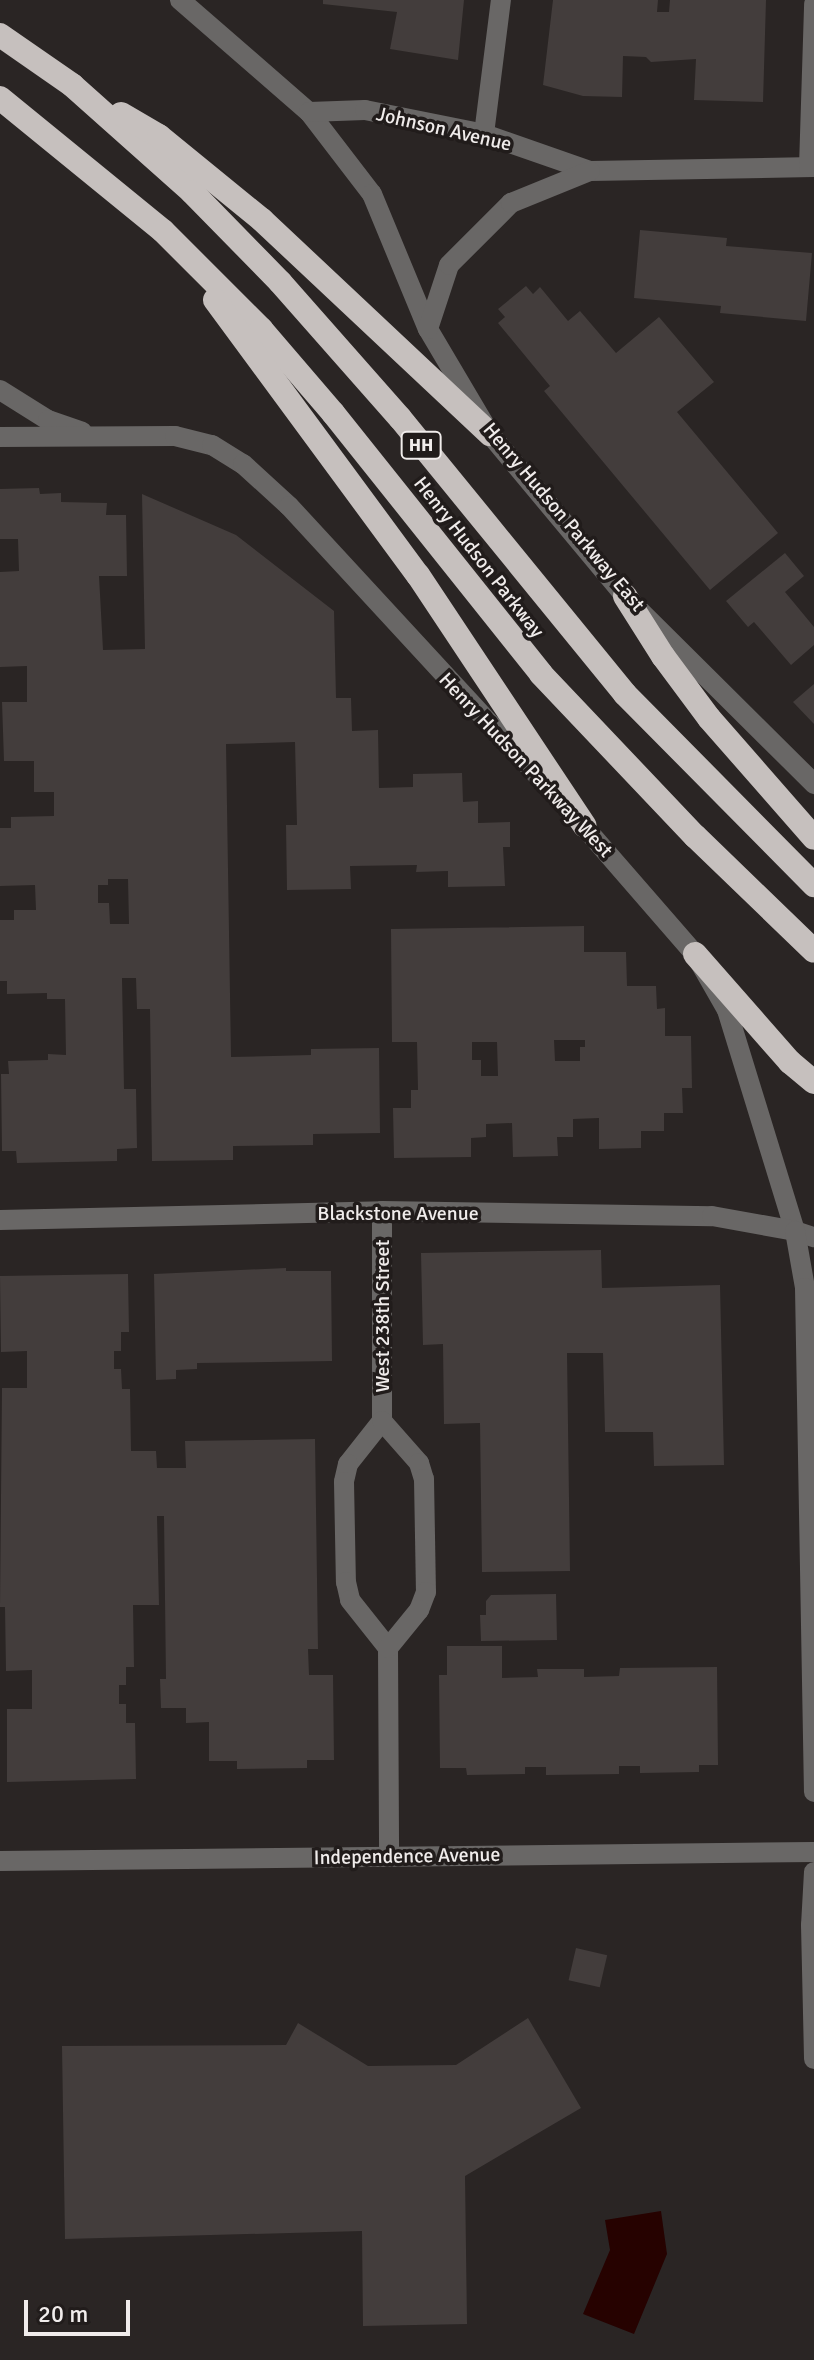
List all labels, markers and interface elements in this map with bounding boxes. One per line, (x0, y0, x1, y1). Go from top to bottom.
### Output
street label: Johnson Avenue (374, 102, 514, 156)
street label: Henry Hudson Parkway East (478, 418, 650, 616)
road number: HH (399, 431, 443, 459)
street label: Henry Hudson Parkway (409, 472, 549, 642)
street label: Henry Hudson Parkway West (434, 668, 618, 862)
street label: Blackstone Avenue (317, 1201, 479, 1225)
street label: West 238th Street (370, 1239, 394, 1393)
street label: Independence Avenue (313, 1842, 501, 1870)
scale bar (28, 2284, 134, 2334)
text: 20 m (38, 2299, 88, 2329)

